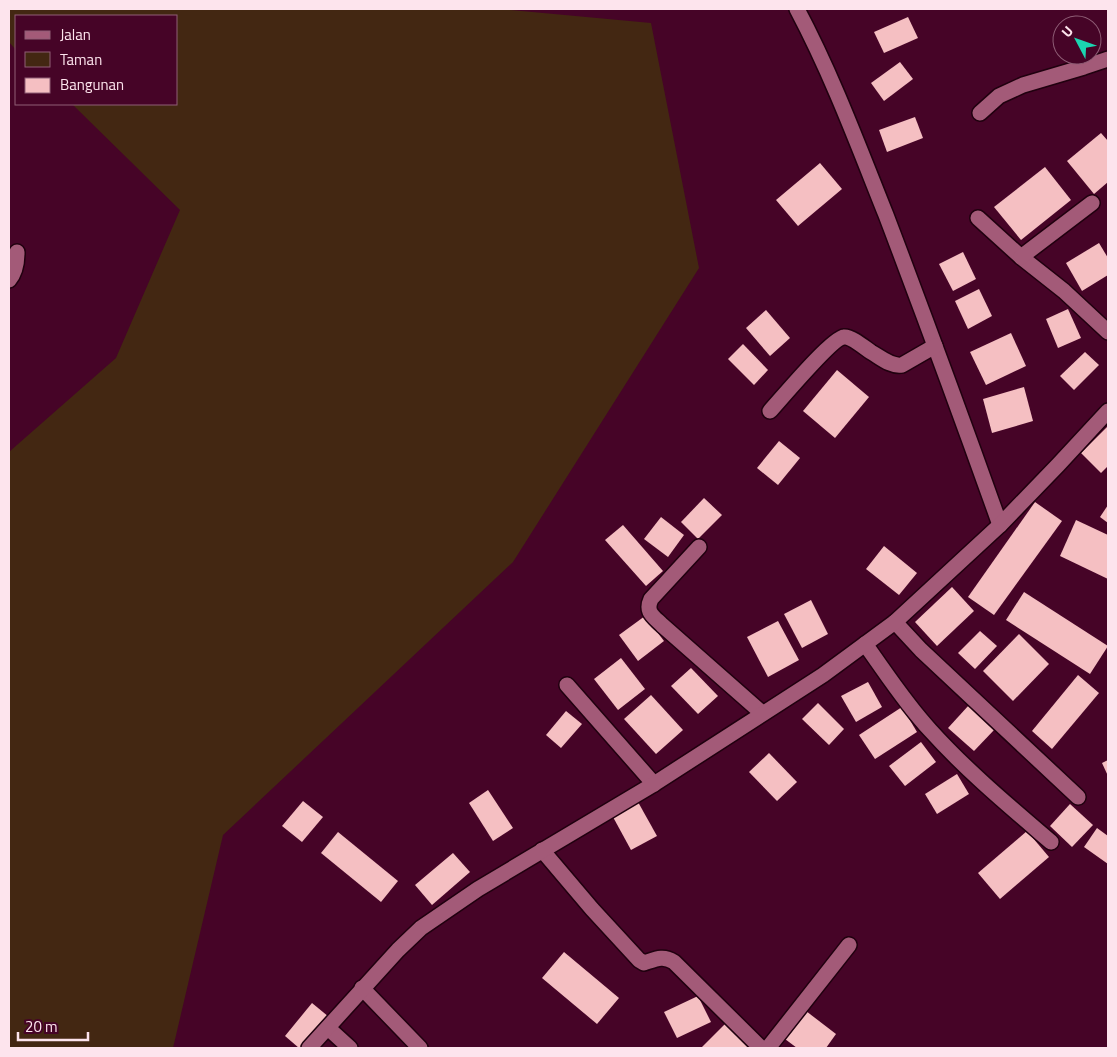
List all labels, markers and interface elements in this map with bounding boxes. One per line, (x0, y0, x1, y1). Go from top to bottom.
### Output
legend (15, 15, 178, 105)
north arrow (1052, 15, 1102, 65)
text: U (1056, 21, 1078, 41)
text: Jalan (60, 23, 91, 46)
text: Taman (60, 48, 102, 71)
text: Bangunan (60, 73, 124, 96)
scale bar (18, 1010, 88, 1042)
text: 20 m (25, 1015, 58, 1038)

